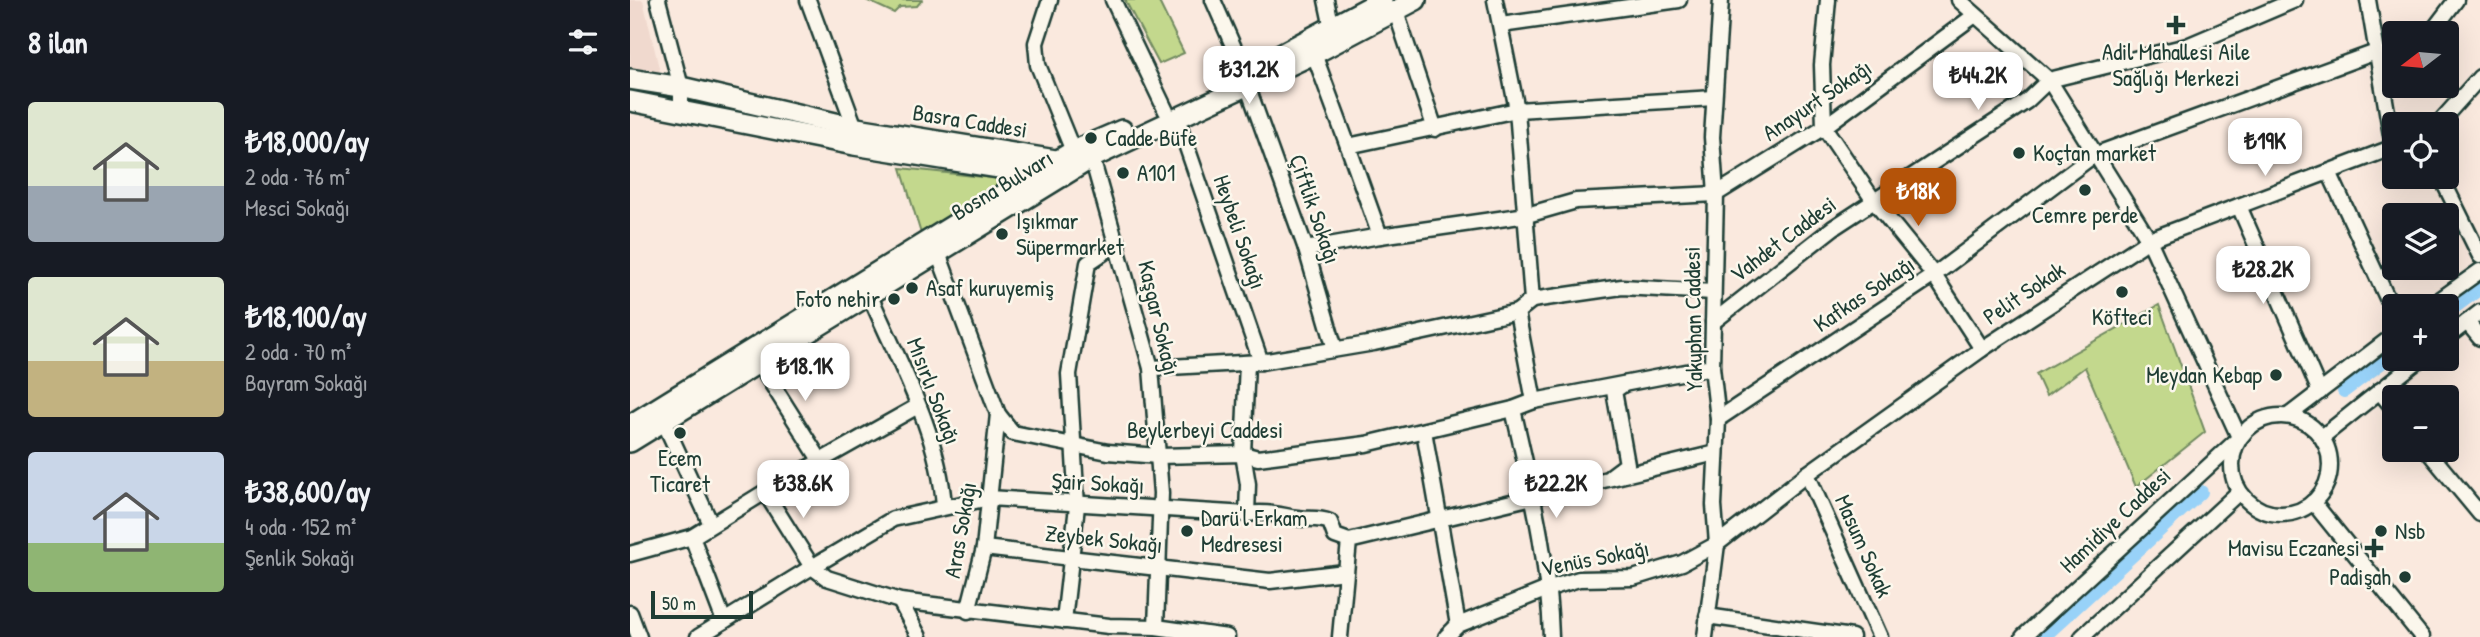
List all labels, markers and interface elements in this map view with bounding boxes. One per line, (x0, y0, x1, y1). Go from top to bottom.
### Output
marker: Adil Mahallesi Aile Sağlığı Merkezi (2166, 15, 2186, 35)
north arrow (2382, 21, 2459, 98)
map controls (2382, 21, 2459, 462)
text: 8 ilan (28, 22, 88, 62)
icon: filters (564, 23, 602, 61)
place label: Adil Mahallesi Aile Sağlığı Merkezi (2102, 36, 2250, 93)
pin: ₺31.2K (1192, 46, 1306, 106)
street label: Anayurt Sokağı (1756, 52, 1877, 147)
pin: ₺44.2K (1921, 52, 2035, 112)
text: ₺31.2K (1219, 53, 1279, 84)
text: ₺44.2K (1949, 59, 2007, 90)
street label: Basra Caddesi (911, 96, 1030, 145)
button: locate (2382, 112, 2459, 189)
pin: ₺19K (2224, 118, 2306, 178)
text: ₺18,000/ay (245, 121, 370, 161)
place label: Cadde Büfe (1105, 122, 1197, 153)
text: ₺19K (2244, 125, 2286, 156)
icon: home (84, 130, 168, 214)
marker: Cadde Büfe (1083, 130, 1099, 146)
place label: Koçtan market (2033, 137, 2157, 168)
street label: Bosna Bulvarı (945, 142, 1058, 227)
marker: Koçtan market (2011, 145, 2027, 161)
street label: Çiftlik Sokağı (1282, 150, 1349, 268)
place label: A101 (1137, 157, 1175, 188)
text: 2 oda · 76 m² (245, 161, 350, 192)
marker: A101 (1115, 165, 1131, 181)
pin: ₺18K (1877, 168, 1959, 228)
street label: Heybeli Sokağı (1207, 171, 1274, 293)
text: ₺18K (1896, 175, 1940, 206)
marker: Cemre perde (2077, 182, 2093, 198)
street label: Vahdet Caddesi (1723, 188, 1842, 289)
text: Mesci Sokağı (245, 192, 350, 223)
place label: Cemre perde (2032, 199, 2138, 230)
button: layers (2382, 203, 2459, 280)
place label: Işıkmar Süpermarket (1016, 205, 1125, 262)
marker: Işıkmar Süpermarket (994, 226, 1010, 242)
street label: Yakuphan Caddesi (1676, 246, 1709, 392)
pin: ₺28.2K (2206, 246, 2320, 306)
street label: Kafkas Sokağı (1807, 248, 1920, 339)
text: ₺28.2K (2232, 253, 2294, 284)
street label: Pelit Sokak (1977, 254, 2071, 331)
street label: Kaşgar Sokağı (1131, 257, 1188, 378)
place label: Asaf kuruyemiş (926, 272, 1054, 303)
marker: Asaf kuruyemiş (904, 280, 920, 296)
place label: Foto nehir (795, 283, 880, 314)
marker: Köfteci (2114, 284, 2130, 300)
marker: Foto nehir (886, 291, 902, 307)
button: + (2382, 294, 2459, 371)
text: ₺18,100/ay (245, 296, 367, 336)
place label: Köfteci (2092, 301, 2152, 332)
icon: home (84, 305, 168, 389)
street label: Mısırlı Sokağı (900, 333, 969, 449)
text: 2 oda · 70 m² (245, 336, 351, 367)
pin: ₺18.1K (748, 344, 862, 403)
text: ₺18.1K (777, 350, 833, 381)
place label: Meydan Kebap (2146, 359, 2262, 390)
text: Bayram Sokağı (245, 367, 368, 398)
marker: Meydan Kebap (2268, 367, 2284, 383)
button: − (2382, 385, 2459, 462)
street label: Beylerbeyi Caddesi (1127, 414, 1283, 445)
marker: Ecem Ticaret (672, 425, 688, 441)
place label: Ecem Ticaret (650, 442, 711, 499)
street label: Hamidiye Caddesi (2052, 460, 2177, 579)
pin: ₺38.6K (746, 461, 860, 520)
pin: ₺22.2K (1499, 461, 1613, 520)
street label: Şair Sokağı (1051, 465, 1145, 500)
text: ₺38.6K (773, 467, 833, 498)
text: ₺22.2K (1525, 467, 1587, 498)
text: ₺38,600/ay (245, 471, 371, 511)
street label: Aras Sokağı (936, 479, 983, 580)
icon: home (84, 480, 168, 564)
street label: Masum Sokak (1828, 489, 1901, 603)
place label: Darü'l Erkam Medresesi (1201, 502, 1307, 559)
text: 4 oda · 152 m² (245, 511, 356, 542)
place label: Nsb (2395, 515, 2426, 546)
street label: Zeybek Sokağı (1044, 517, 1164, 560)
marker: Darü'l Erkam Medresesi (1179, 523, 1195, 539)
marker: Nsb (2373, 523, 2389, 539)
street label: Venüs Sokağı (1538, 532, 1652, 583)
place label: Mavisu Eczanesi (2228, 532, 2360, 563)
marker: Mavisu Eczanesi (2366, 540, 2382, 556)
text: Şenlik Sokağı (245, 542, 355, 573)
place label: Padişah (2329, 561, 2391, 592)
marker: Padişah (2397, 569, 2413, 585)
scale bar (651, 588, 752, 620)
text: 50 m (662, 590, 696, 616)

